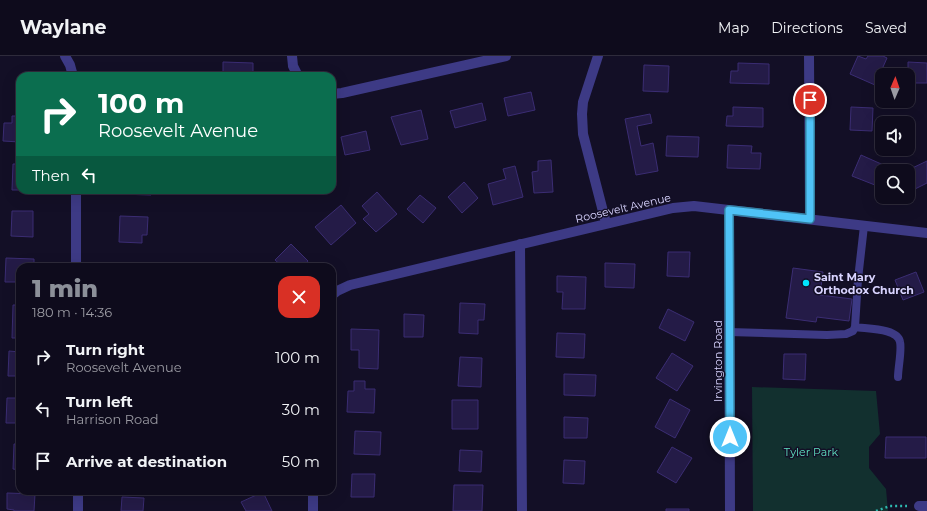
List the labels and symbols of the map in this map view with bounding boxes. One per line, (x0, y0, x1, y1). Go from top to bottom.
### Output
north arrow (875, 68, 915, 108)
pin (793, 83, 827, 117)
street label: Roosevelt Avenue (574, 190, 673, 226)
place label: Saint Mary Orthodox Church (814, 270, 914, 297)
marker: Saint Mary Orthodox Church (801, 278, 811, 288)
street label: Irvington Road (711, 320, 725, 402)
position arrow (709, 416, 751, 458)
park label: Tyler Park (784, 445, 839, 459)

